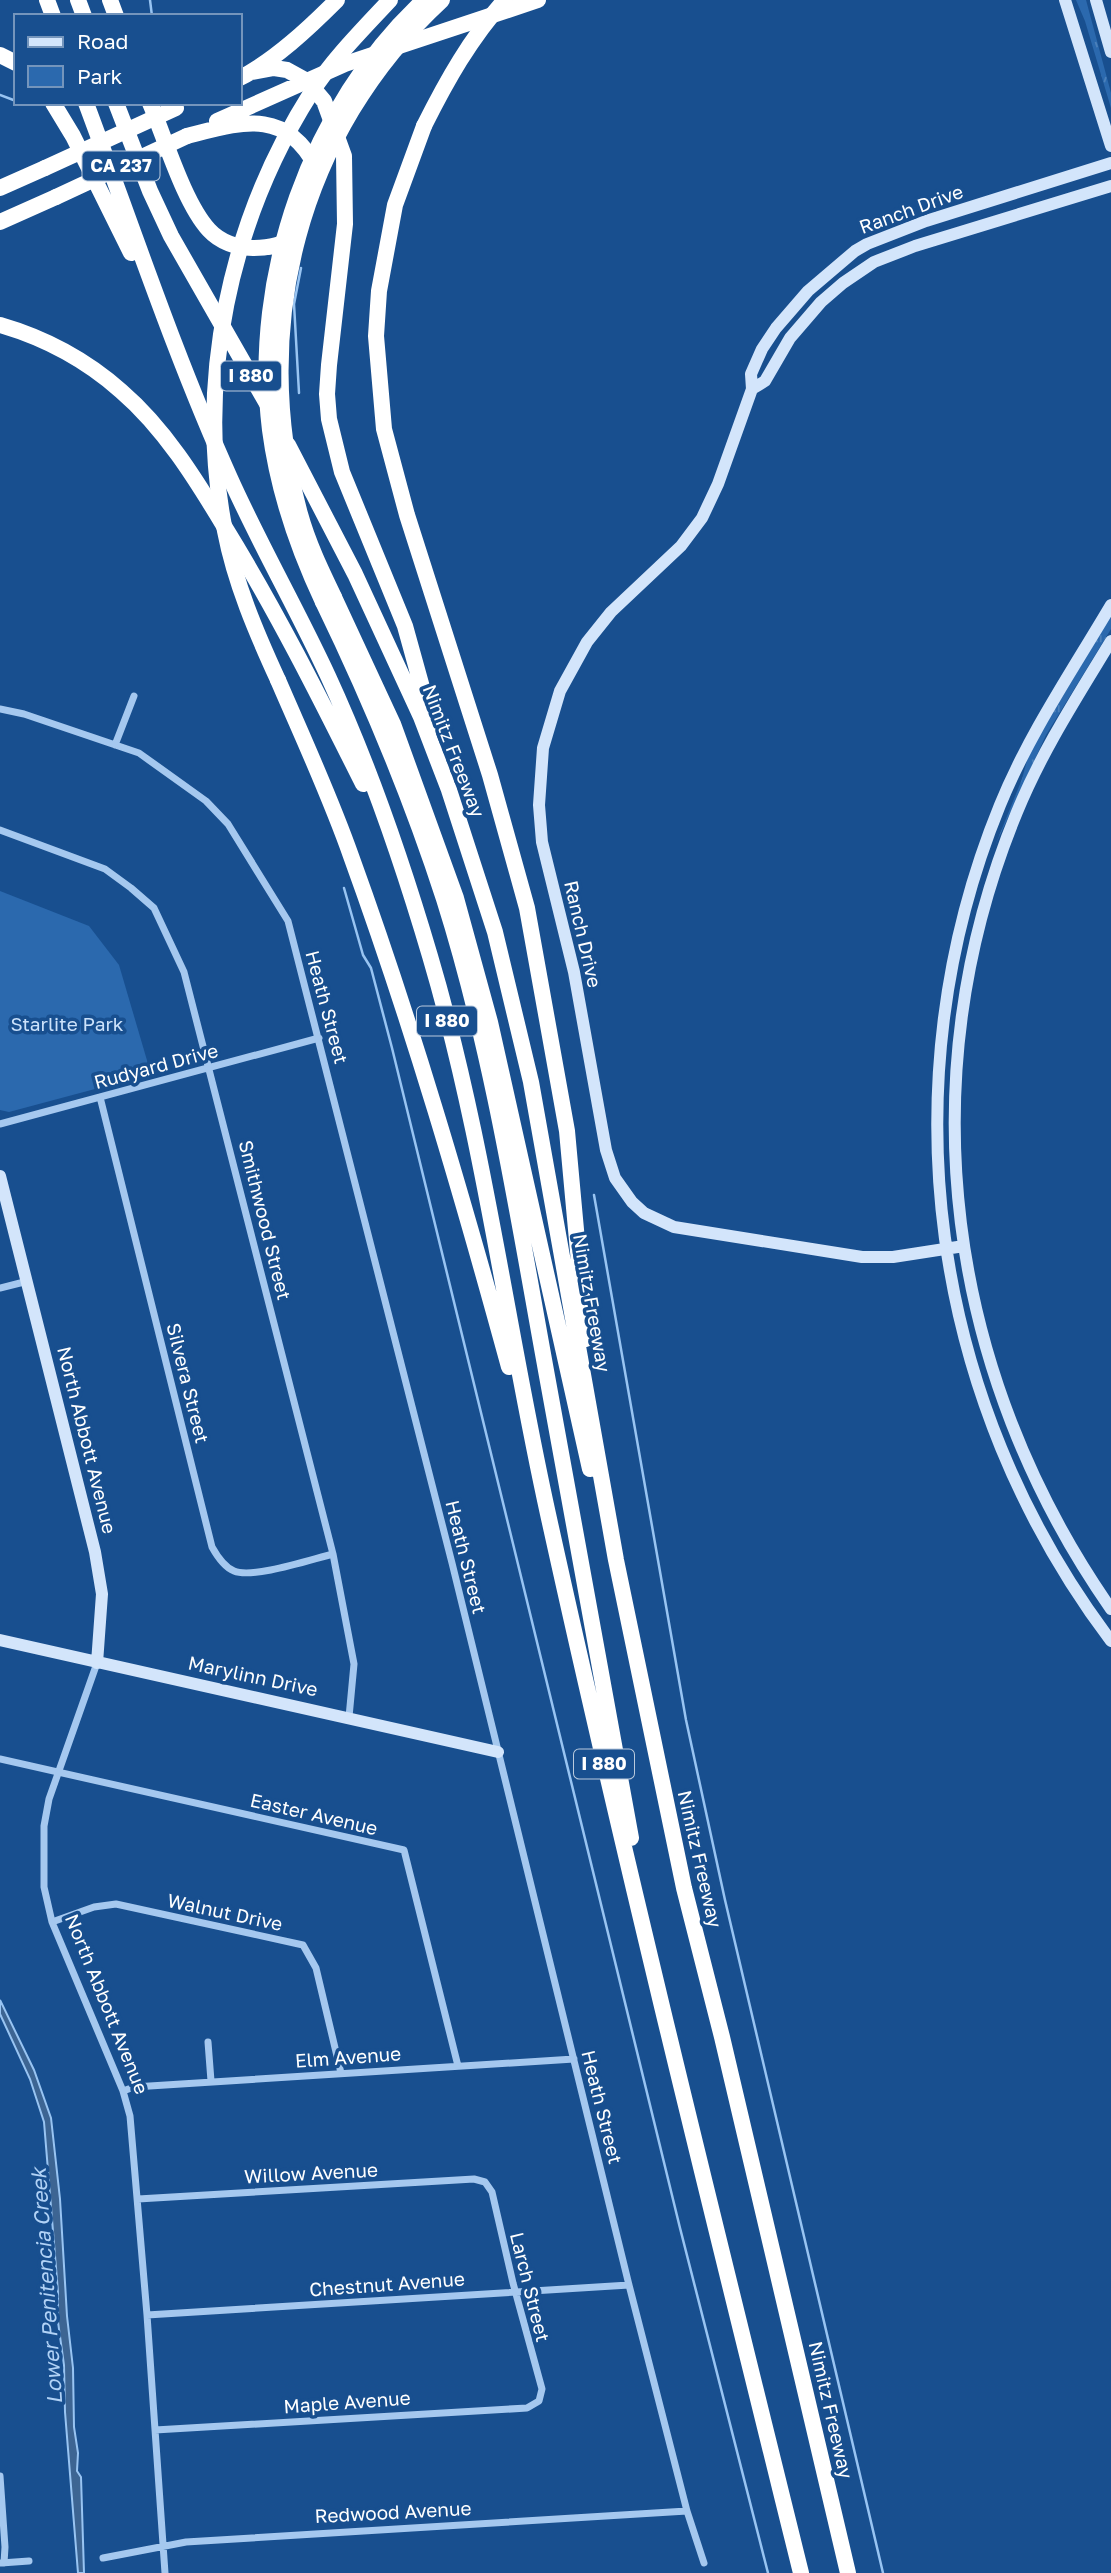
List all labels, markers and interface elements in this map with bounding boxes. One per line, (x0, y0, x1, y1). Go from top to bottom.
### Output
legend (14, 14, 242, 105)
text: Road (77, 28, 128, 54)
text: Park (77, 63, 123, 89)
road number: CA 237 (82, 152, 160, 181)
street label: Ranch Drive (856, 179, 966, 238)
road number: I 880 (221, 362, 281, 390)
street label: Nimitz Freeway (419, 681, 490, 821)
street label: Ranch Drive (560, 878, 607, 990)
street label: Heath Street (301, 948, 354, 1066)
road number: I 880 (417, 1006, 477, 1036)
park label: Starlite Park (10, 1012, 124, 1035)
street label: Rudyard Drive (91, 1038, 220, 1093)
street label: Smithwood Street (235, 1138, 296, 1302)
street label: Nimitz Freeway (569, 1232, 616, 1374)
street label: Silvera Street (162, 1320, 215, 1445)
street label: North Abbott Avenue (53, 1344, 122, 1536)
street label: Heath Street (441, 1498, 492, 1616)
street label: Marylinn Drive (186, 1651, 320, 1700)
road number: I 880 (574, 1750, 634, 1778)
street label: Easter Avenue (248, 1788, 380, 1839)
street label: Nimitz Freeway (674, 1788, 728, 1930)
street label: Walnut Drive (166, 1888, 285, 1935)
street label: North Abbott Avenue (61, 1910, 154, 2097)
street label: Elm Avenue (294, 2041, 402, 2072)
street label: Heath Street (577, 2048, 628, 2166)
street label: Willow Avenue (244, 2158, 378, 2187)
water label: Lower Penitencia Creek (25, 2165, 67, 2405)
street label: Larch Street (506, 2230, 555, 2344)
street label: Chestnut Avenue (308, 2267, 466, 2300)
street label: Nimitz Freeway (805, 2339, 859, 2481)
street label: Maple Avenue (283, 2386, 411, 2417)
street label: Redwood Avenue (314, 2496, 472, 2527)

